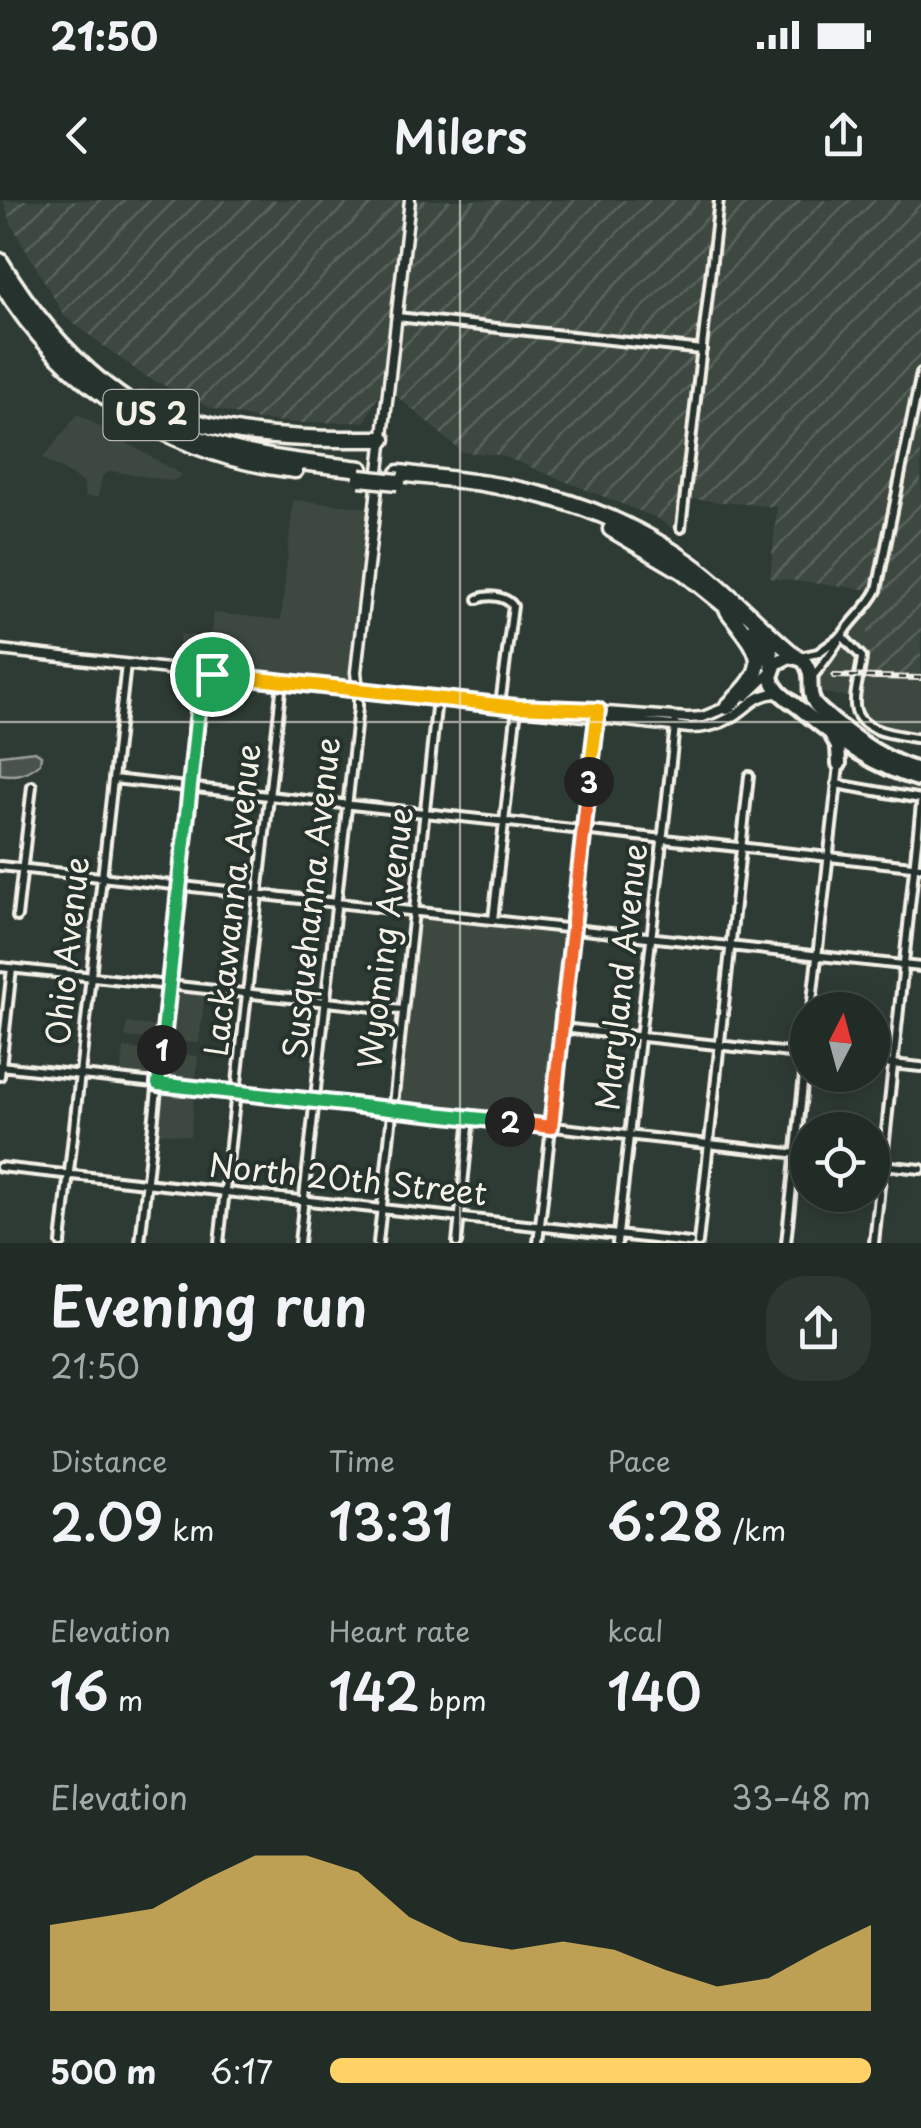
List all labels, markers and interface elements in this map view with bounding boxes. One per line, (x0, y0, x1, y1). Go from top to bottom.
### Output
text: 21:50 (50, 7, 158, 64)
text: Milers (393, 101, 528, 169)
icon: back (50, 108, 105, 163)
icon: share (816, 108, 871, 163)
road number: US 2 (104, 390, 198, 440)
pin (170, 632, 255, 717)
icon: arrive (185, 647, 240, 702)
street label: Susquehanna Avenue (269, 735, 351, 1061)
street label: Lackawanna Avenue (191, 741, 271, 1059)
pin: 3 (564, 757, 614, 807)
text: 3 (580, 760, 598, 803)
street label: Wyoming Avenue (344, 804, 424, 1071)
street label: Maryland Avenue (582, 841, 658, 1113)
street label: Ohio Avenue (32, 854, 100, 1047)
north arrow (790, 992, 890, 1092)
map controls (790, 992, 890, 1212)
pin: 1 (137, 1025, 187, 1075)
text: 1 (155, 1028, 169, 1071)
pin: 2 (485, 1097, 535, 1147)
text: 2 (500, 1100, 520, 1143)
button: locate (790, 1112, 890, 1212)
street label: North 20th Street (207, 1140, 490, 1216)
text: Evening run (50, 1263, 368, 1346)
button: share (766, 1276, 871, 1381)
text: 21:50 (50, 1342, 140, 1390)
text: Distance (50, 1439, 168, 1482)
text: Time (329, 1439, 395, 1482)
text: Pace (607, 1439, 671, 1482)
text: 2.09 (50, 1482, 163, 1558)
text: 13:31 (329, 1482, 453, 1558)
text: 6:28 (607, 1482, 724, 1558)
text: km (163, 1508, 214, 1551)
text: /km (724, 1508, 786, 1551)
text: Elevation (50, 1609, 171, 1652)
text: Heart rate (329, 1609, 470, 1652)
text: kcal (607, 1609, 663, 1652)
text: 16 (50, 1652, 109, 1728)
text: 142 (329, 1652, 420, 1728)
text: 140 (607, 1652, 702, 1728)
text: m (109, 1678, 143, 1721)
text: bpm (420, 1678, 487, 1721)
text: Elevation (50, 1773, 188, 1821)
text: 33–48 m (731, 1773, 871, 1821)
text: 500 m (50, 2047, 156, 2095)
text: 6:17 (210, 2047, 273, 2095)

